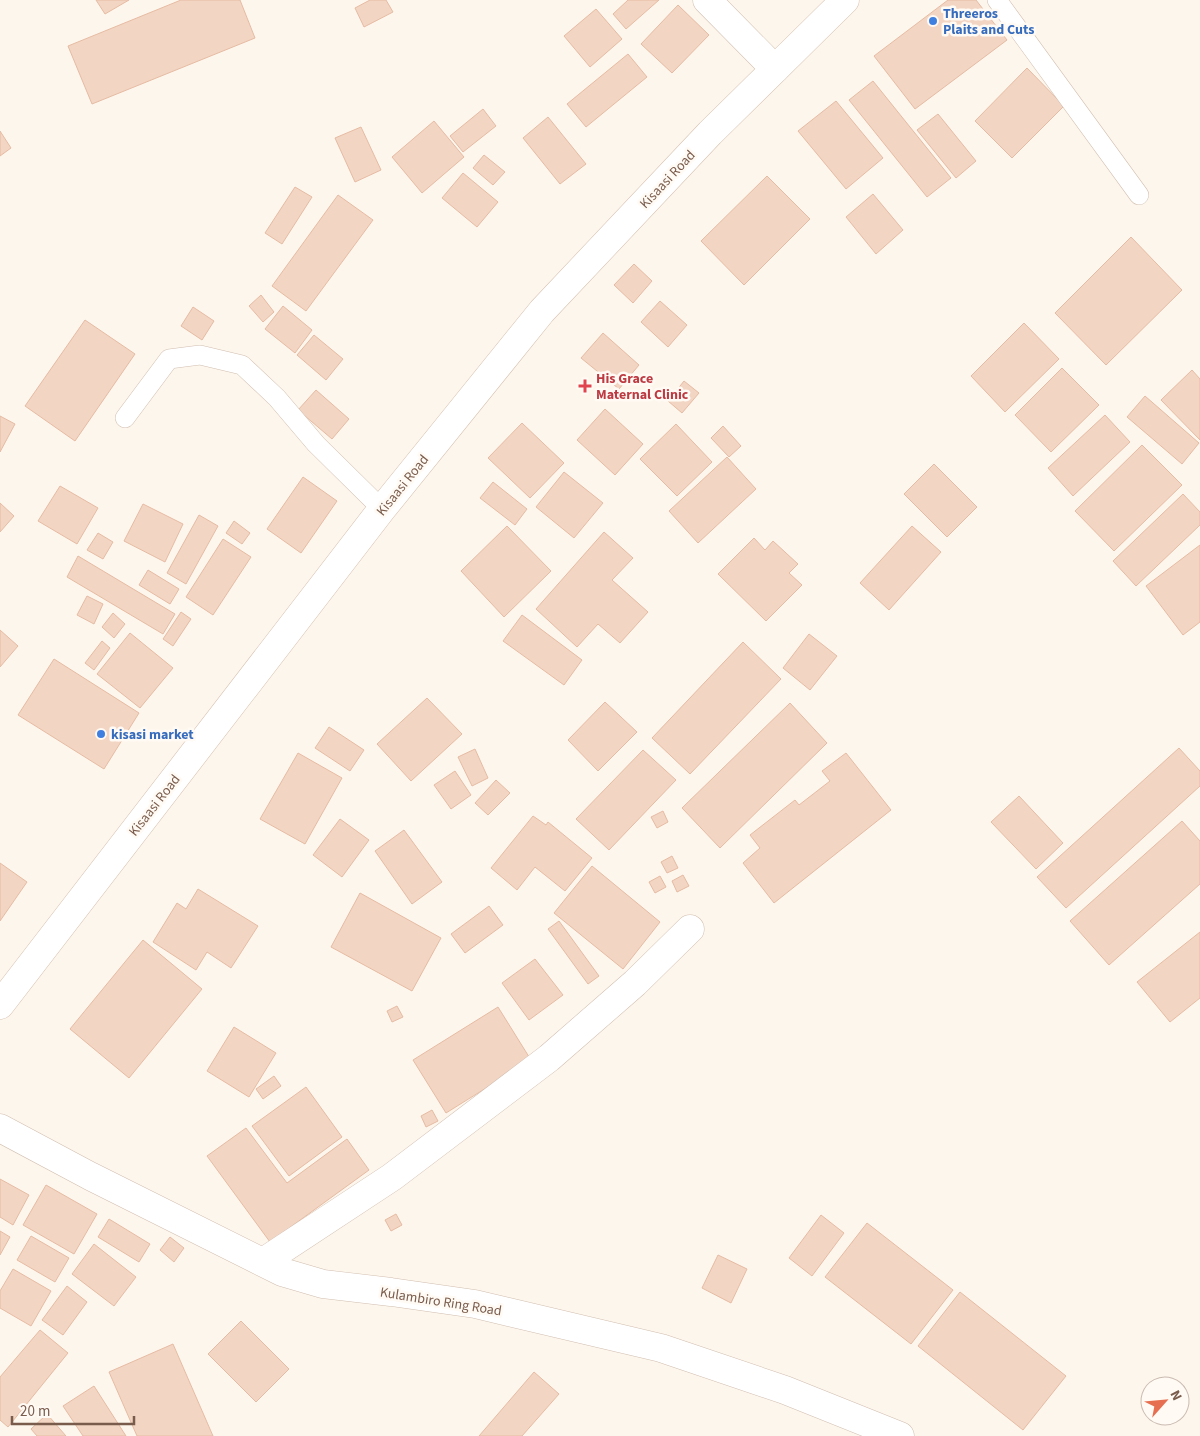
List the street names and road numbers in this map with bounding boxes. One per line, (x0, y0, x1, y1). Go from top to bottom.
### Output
street label: Kisaasi Road (635, 146, 700, 213)
street label: Kisaasi Road (372, 451, 434, 521)
street label: Kisaasi Road (124, 770, 185, 841)
street label: Kulambiro Ring Road (379, 1282, 503, 1321)

